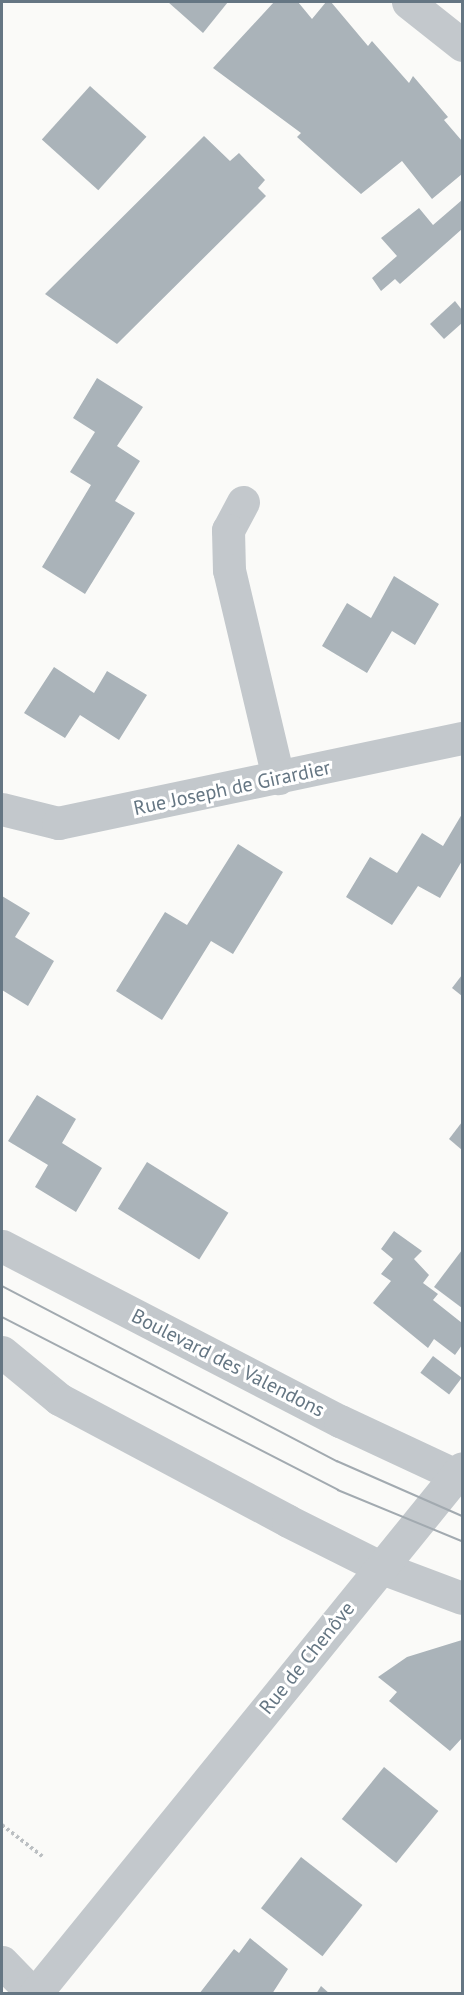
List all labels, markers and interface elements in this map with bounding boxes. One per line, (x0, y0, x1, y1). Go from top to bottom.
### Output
street label: Rue Joseph de Girardier (131, 755, 333, 821)
street label: Boulevard des Valendons (127, 1304, 329, 1422)
street label: Rue de Chenôve (254, 1597, 360, 1719)

